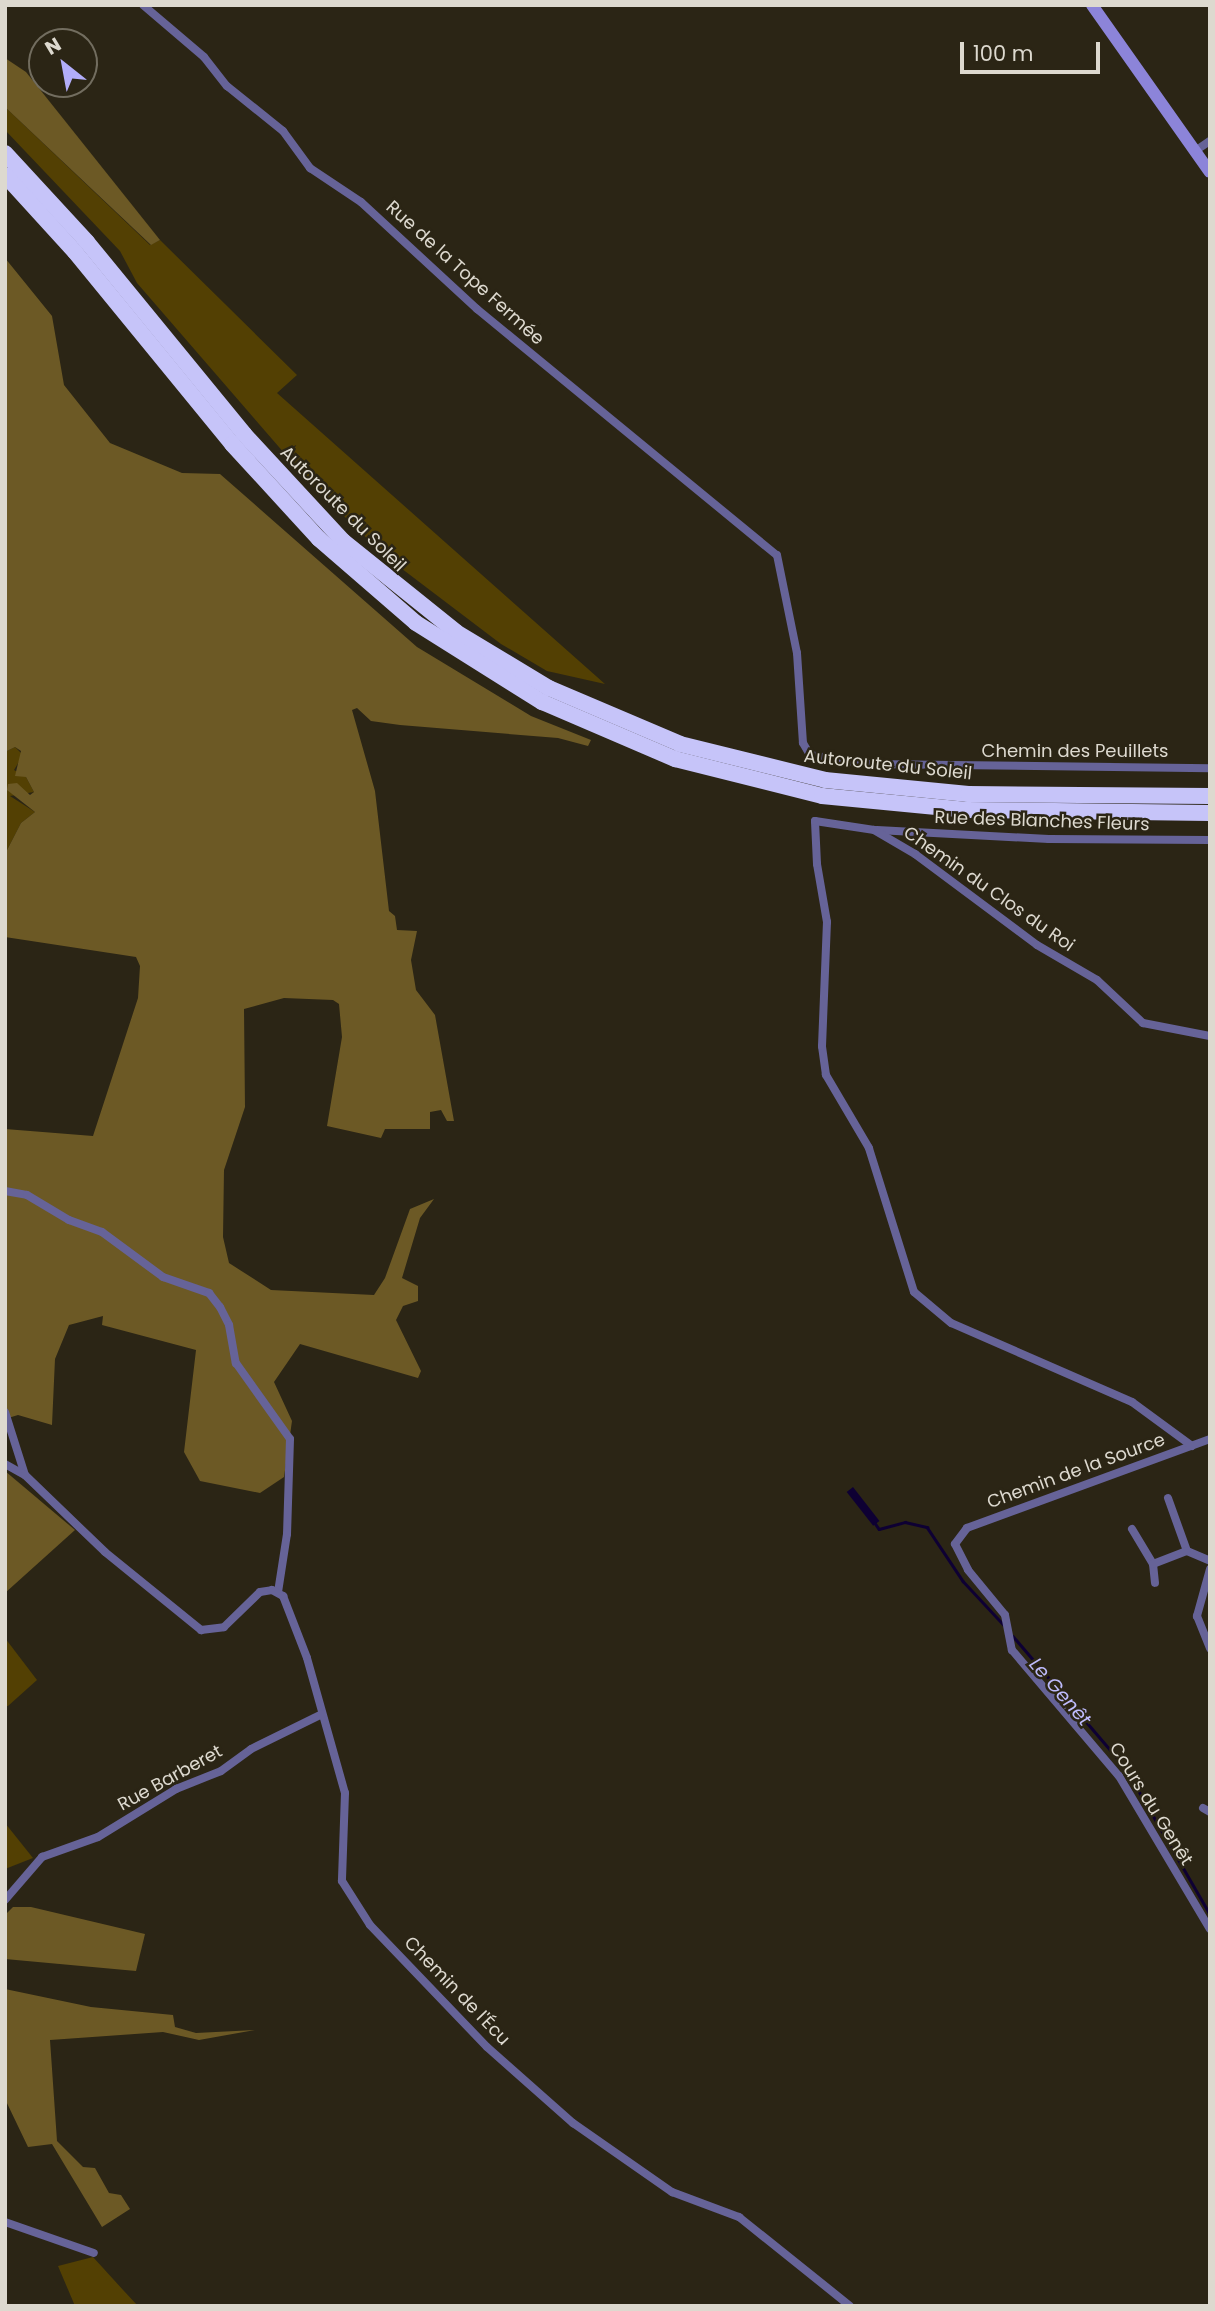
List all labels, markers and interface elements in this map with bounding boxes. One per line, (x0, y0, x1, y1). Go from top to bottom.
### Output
north arrow (28, 28, 98, 98)
scale bar (963, 28, 1103, 72)
text: N (40, 31, 66, 62)
text: 100 m (973, 39, 1033, 68)
street label: Rue de la Tope Fermée (382, 196, 548, 350)
street label: Autoroute du Soleil (276, 442, 410, 576)
street label: Chemin des Peuillets (982, 740, 1168, 762)
street label: Autoroute du Soleil (803, 745, 973, 785)
street label: Rue des Blanches Fleurs (934, 806, 1150, 836)
street label: Chemin du Clos du Roi (899, 822, 1079, 956)
street label: Chemin de la Source (984, 1429, 1168, 1513)
water label: Le Genêt (1024, 1653, 1096, 1731)
street label: Cours du Genêt (1105, 1739, 1197, 1869)
street label: Rue Barberet (114, 1740, 226, 1816)
street label: Chemin de l'Écu (400, 1932, 514, 2050)

